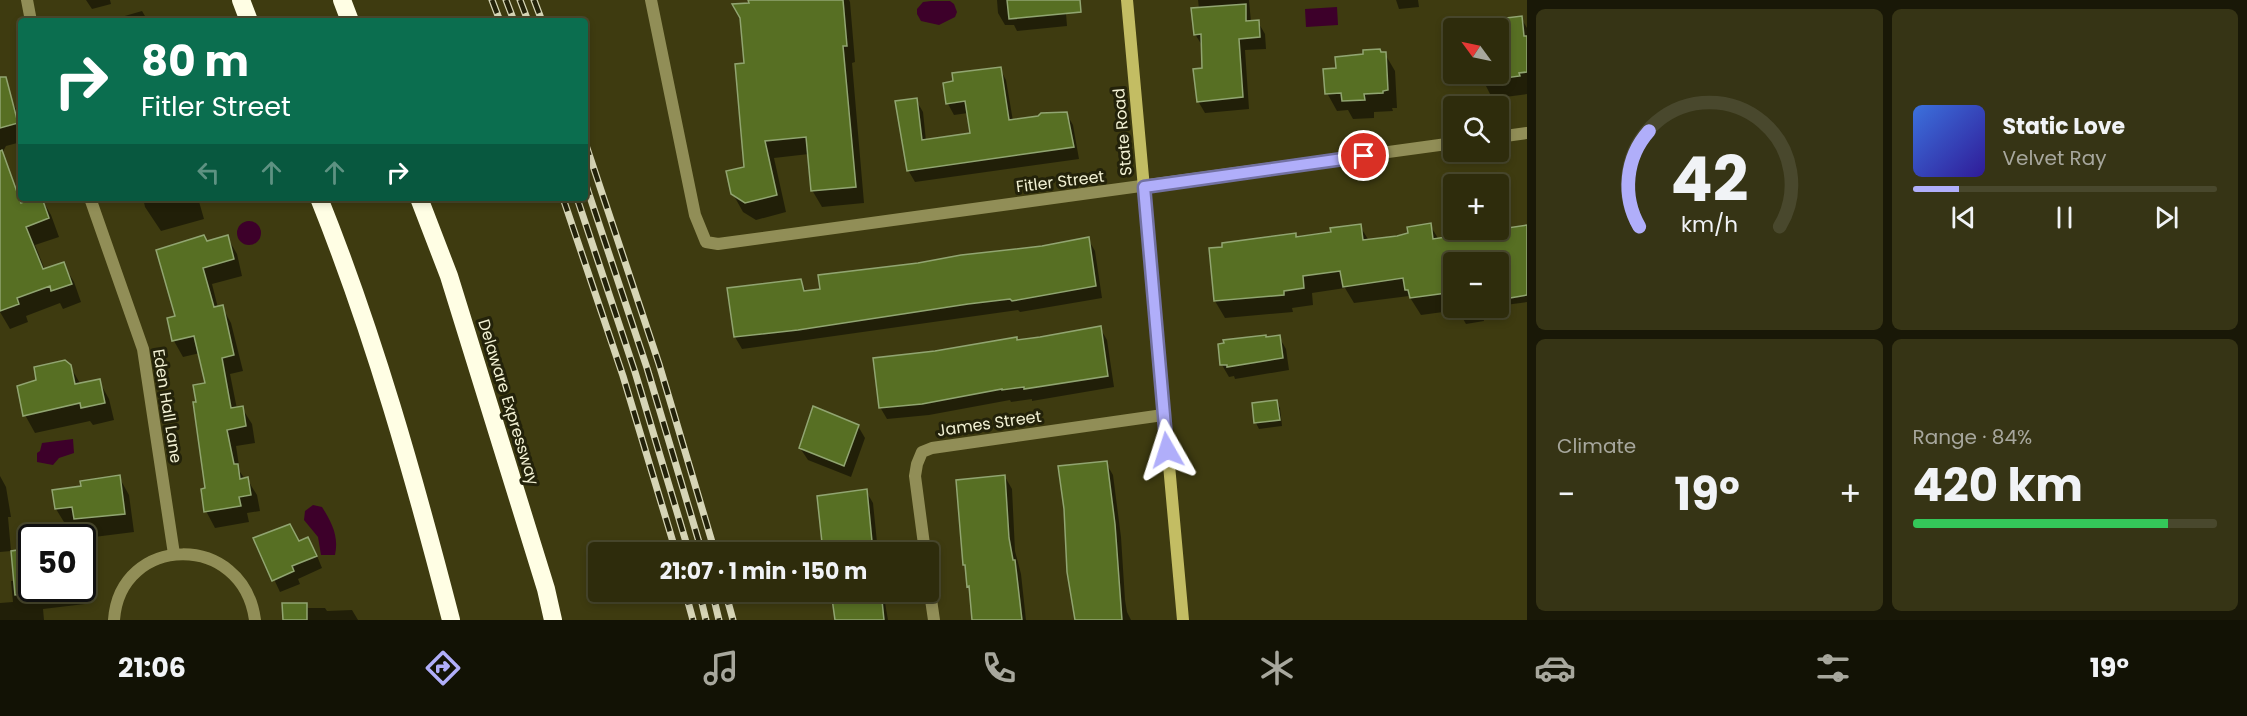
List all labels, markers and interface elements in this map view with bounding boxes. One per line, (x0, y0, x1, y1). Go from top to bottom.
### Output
north arrow (1443, 18, 1509, 84)
map controls (1443, 18, 1509, 318)
text: 80 m (141, 32, 249, 91)
icon: right (42, 42, 120, 120)
street label: State Road (1107, 87, 1138, 177)
text: Fitler Street (141, 88, 291, 125)
button: search (1443, 96, 1509, 162)
text: Static Love (2003, 111, 2125, 142)
pin (1338, 130, 1389, 181)
text: 42 (1670, 135, 1748, 223)
icon: arrive (1347, 139, 1380, 172)
text: Velvet Ray (2003, 144, 2107, 172)
icon: left (192, 156, 225, 189)
icon: ahead (255, 156, 288, 189)
icon: ahead (318, 156, 351, 189)
icon: right (381, 156, 414, 189)
street label: Fitler Street (1015, 165, 1106, 198)
button: + (1443, 174, 1509, 240)
icon: previous (1947, 201, 1980, 234)
icon: pause (2048, 201, 2081, 234)
icon: next (2150, 201, 2183, 234)
text: km/h (1681, 209, 1738, 240)
button: − (1443, 252, 1509, 318)
street label: Delaware Expressway (472, 316, 545, 488)
street label: Eden Hall Lane (147, 347, 188, 465)
street label: James Street (935, 405, 1043, 442)
position arrow (1135, 418, 1199, 482)
text: Range · 84% (1913, 423, 2032, 451)
text: Climate (1557, 432, 1636, 460)
text: 420 km (1913, 454, 2083, 517)
text: 19° (1674, 463, 1740, 526)
text: − (1557, 471, 1575, 518)
text: + (1839, 471, 1861, 518)
speed limit sign: 50 (18, 524, 96, 602)
text: 21:07 · 1 min · 150 m (660, 556, 867, 587)
icon: directions (422, 647, 464, 689)
icon: music (700, 647, 742, 689)
icon: phone (978, 647, 1020, 689)
icon: climate (1256, 647, 1298, 689)
icon: car (1534, 647, 1576, 689)
icon: filters (1812, 647, 1854, 689)
text: 21:06 (118, 649, 186, 686)
text: 19° (2090, 649, 2129, 686)

